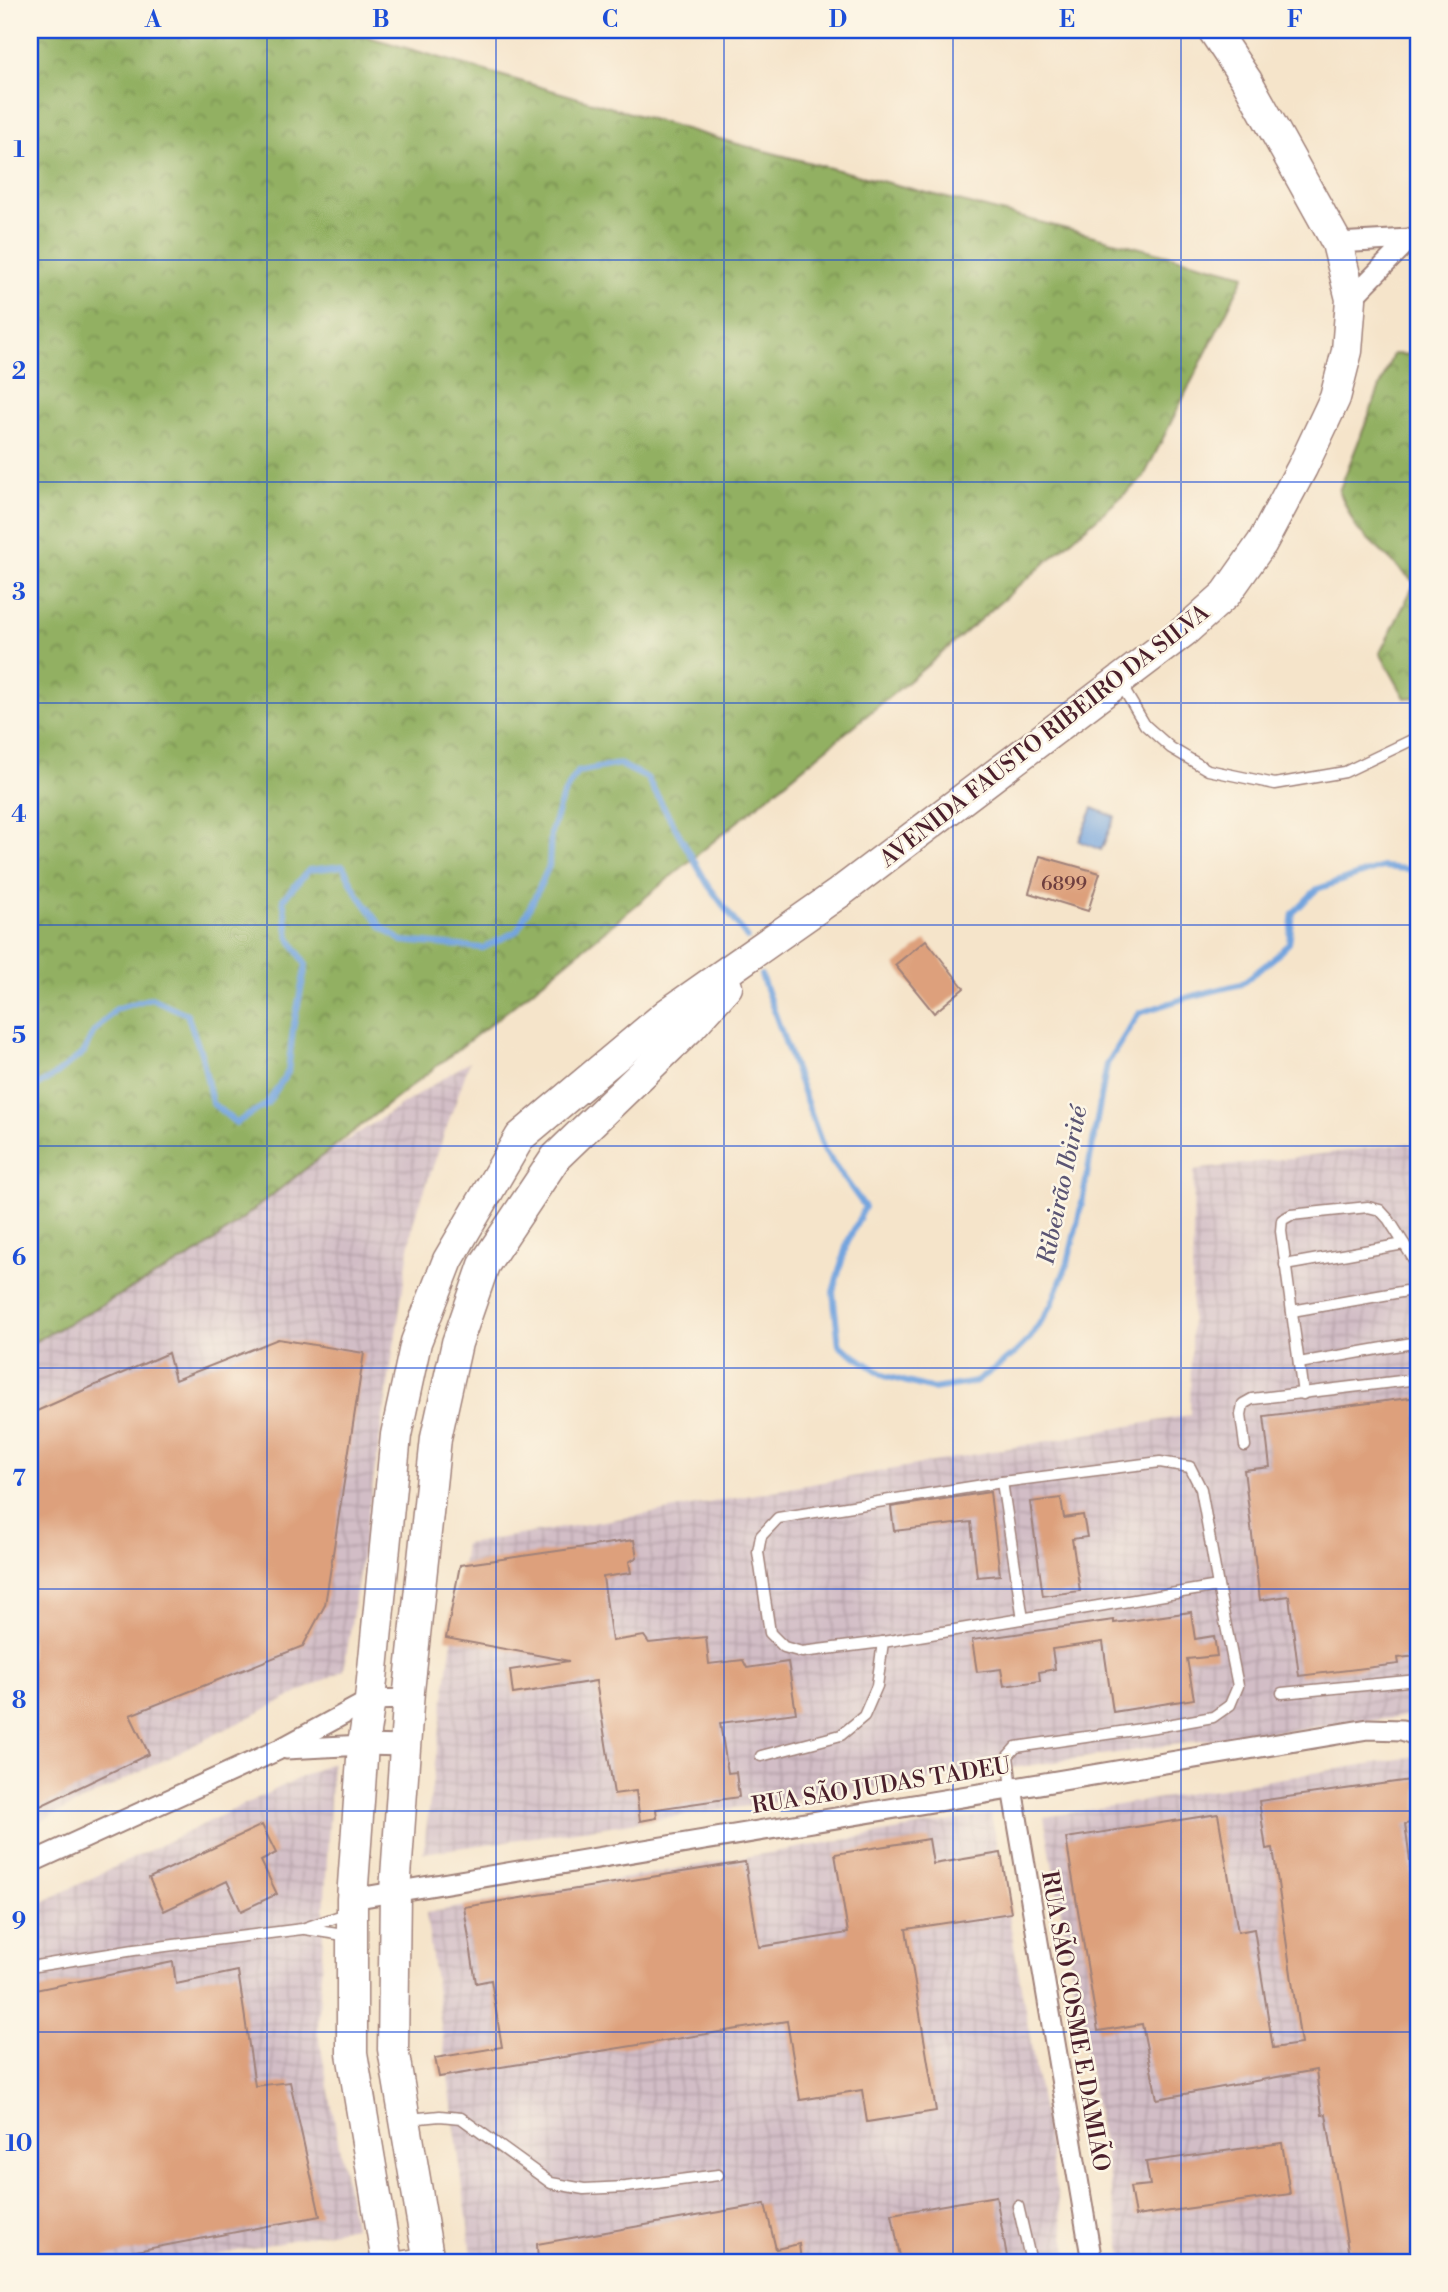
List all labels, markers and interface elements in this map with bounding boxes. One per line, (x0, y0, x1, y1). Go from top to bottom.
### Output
text: A (144, 6, 162, 34)
text: B (372, 6, 390, 34)
text: C (602, 6, 618, 34)
text: D (829, 6, 847, 34)
text: E (1059, 6, 1075, 34)
text: F (1287, 6, 1303, 34)
text: 1 (13, 136, 25, 164)
text: 2 (12, 358, 26, 386)
text: 3 (12, 579, 26, 607)
street label: AVENIDA FAUSTO RIBEIRO DA SILVA (873, 598, 1216, 874)
text: 4 (11, 801, 27, 829)
house number: 6899 (1041, 872, 1087, 896)
text: 5 (12, 1022, 26, 1050)
water label: Ribeirão Ibirité (1031, 1101, 1095, 1268)
text: 6 (12, 1244, 26, 1272)
text: 7 (12, 1465, 26, 1493)
text: 8 (12, 1687, 26, 1715)
street label: RUA SÃO JUDAS TADEU (749, 1750, 1013, 1820)
street label: RUA SÃO COSME E DAMIÃO (1035, 1868, 1117, 2174)
text: 9 (12, 1908, 26, 1936)
text: 10 (5, 2130, 33, 2158)

